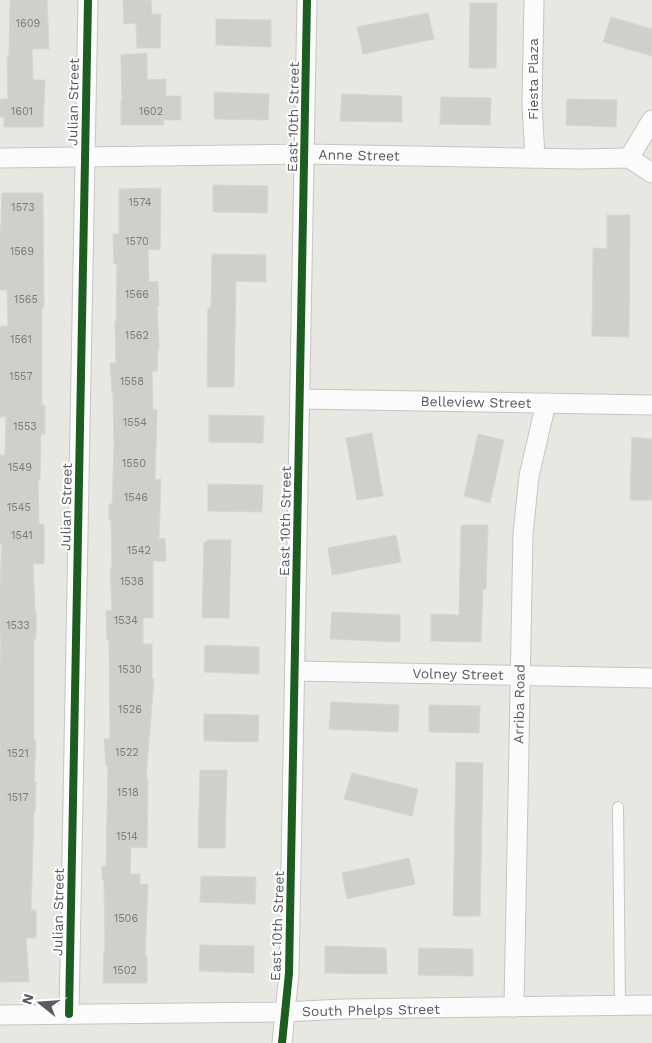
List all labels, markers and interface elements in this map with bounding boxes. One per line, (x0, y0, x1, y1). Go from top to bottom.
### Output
house number: 1609 (16, 17, 41, 30)
street label: Fiesta Plaza (525, 38, 541, 120)
street label: Julian Street (64, 58, 82, 146)
street label: East 10th Street (284, 62, 302, 172)
house number: 1601 (11, 105, 33, 118)
house number: 1602 (139, 105, 163, 118)
street label: Anne Street (318, 146, 400, 164)
house number: 1574 (129, 196, 152, 209)
house number: 1573 (11, 201, 35, 214)
house number: 1570 (125, 235, 149, 248)
house number: 1569 (10, 245, 34, 258)
house number: 1566 (125, 288, 149, 301)
house number: 1565 (14, 293, 38, 306)
house number: 1562 (125, 329, 149, 342)
house number: 1561 (10, 333, 32, 346)
house number: 1557 (9, 370, 33, 383)
house number: 1558 (120, 375, 144, 388)
street label: Belleview Street (420, 393, 532, 411)
house number: 1554 (123, 416, 147, 429)
house number: 1553 (13, 420, 37, 433)
house number: 1550 (122, 457, 146, 470)
house number: 1549 (8, 461, 32, 474)
street label: Julian Street (57, 463, 75, 551)
street label: East 10th Street (276, 466, 294, 576)
house number: 1546 (124, 491, 148, 504)
house number: 1545 (7, 501, 31, 514)
house number: 1541 (11, 529, 33, 542)
house number: 1542 (127, 544, 151, 557)
house number: 1538 (120, 575, 144, 588)
house number: 1534 (114, 614, 138, 627)
house number: 1533 (6, 619, 30, 632)
house number: 1530 (118, 663, 142, 676)
street label: Arriba Road (510, 664, 528, 744)
street label: Volney Street (412, 665, 504, 683)
house number: 1526 (118, 703, 142, 716)
house number: 1522 (115, 746, 139, 759)
house number: 1521 (7, 747, 29, 760)
house number: 1518 (117, 786, 139, 799)
house number: 1517 (7, 791, 29, 804)
house number: 1514 (116, 830, 138, 843)
street label: Julian Street (49, 868, 67, 956)
street label: East 10th Street (267, 871, 287, 981)
house number: 1506 (114, 912, 138, 925)
house number: 1502 (113, 964, 137, 977)
north arrow (15, 978, 65, 1028)
text: N (18, 992, 37, 1006)
street label: South Phelps Street (302, 1001, 440, 1019)

